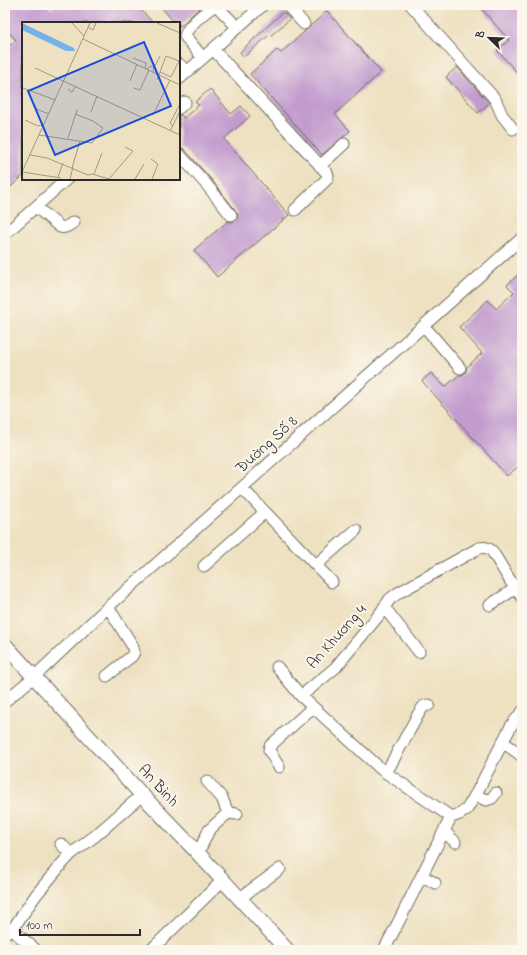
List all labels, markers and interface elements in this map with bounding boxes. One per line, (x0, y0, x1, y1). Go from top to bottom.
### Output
north arrow (469, 18, 509, 58)
inset map (22, 22, 180, 180)
text: B (472, 27, 490, 42)
street label: Đường Số 8 (230, 410, 304, 480)
street label: An Khương 4 (301, 599, 373, 675)
street label: An Bình (132, 759, 184, 813)
scale bar (20, 911, 140, 937)
text: 100 m (26, 917, 53, 935)

